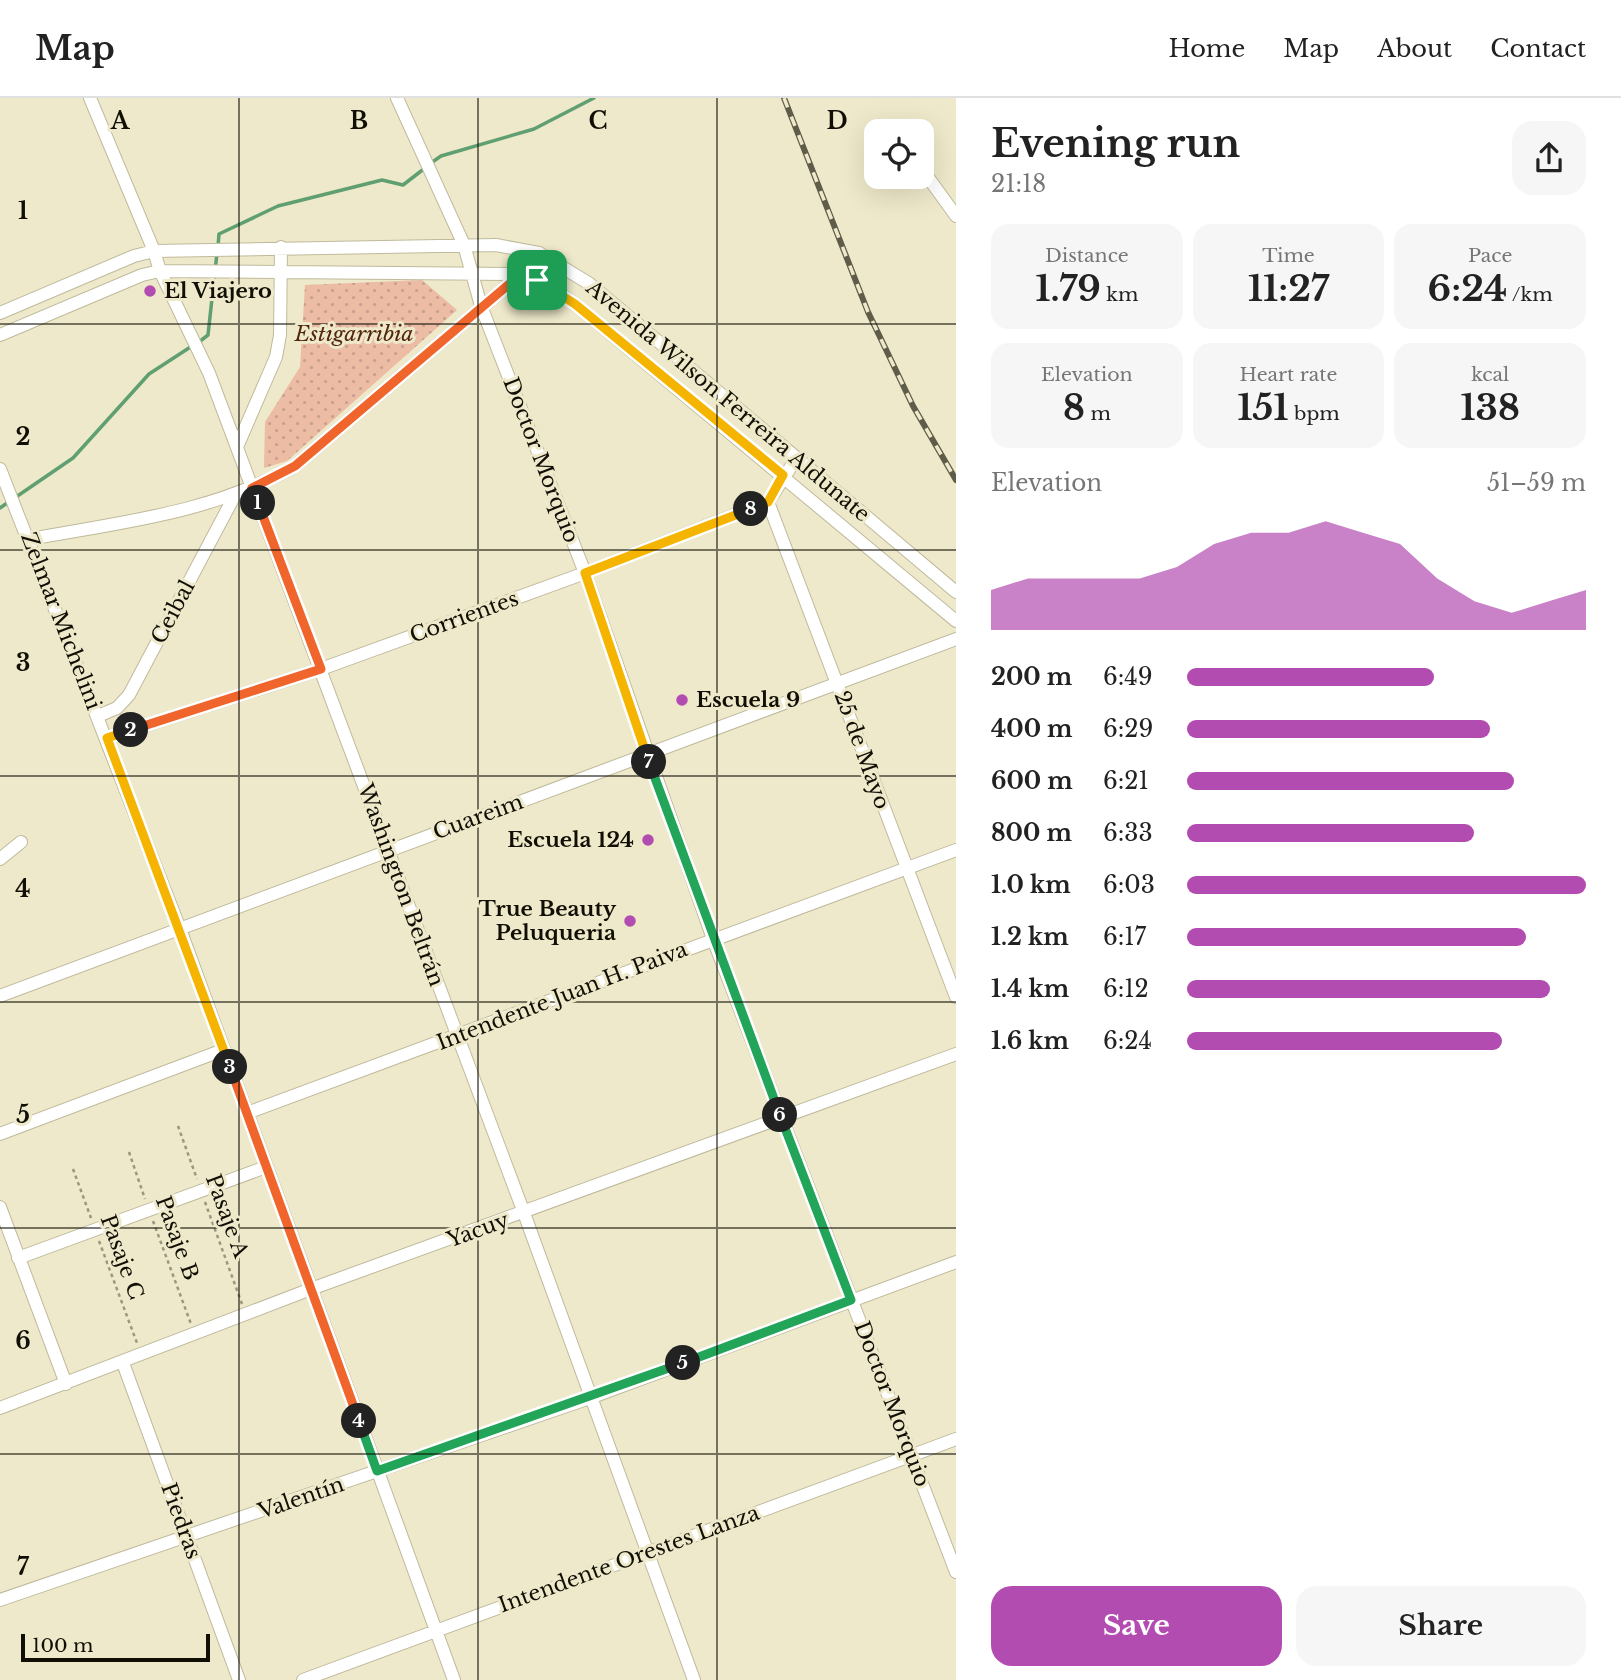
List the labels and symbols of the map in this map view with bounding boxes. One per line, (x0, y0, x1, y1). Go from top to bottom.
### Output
text: A (110, 107, 131, 135)
text: B (350, 107, 368, 135)
text: C (589, 107, 607, 135)
text: D (826, 107, 848, 135)
text: 1 (18, 197, 28, 225)
pin (507, 250, 567, 310)
street label: Avenida Wilson Ferreira Aldunate (580, 274, 875, 527)
place label: El Viajero (164, 278, 272, 304)
marker: El Viajero (142, 283, 158, 299)
park label: Estigarribia (294, 321, 413, 347)
street label: Doctor Morquio (497, 374, 585, 546)
text: 2 (16, 423, 30, 451)
pin: 1 (240, 486, 276, 520)
pin: 8 (734, 492, 768, 526)
street label: Zelmar Michelini (15, 529, 107, 713)
street label: Ceibal (146, 576, 201, 648)
street label: Corrientes (406, 585, 522, 649)
text: 3 (16, 649, 30, 677)
place label: Escuela 9 (696, 687, 800, 713)
street label: 25 de Mayo (829, 687, 895, 813)
marker: Escuela 9 (674, 692, 690, 708)
pin: 2 (114, 712, 148, 748)
pin: 7 (632, 744, 666, 780)
street label: Washington Beltrán (352, 779, 450, 990)
street label: Cuareim (429, 789, 527, 845)
place label: Escuela 124 (507, 827, 634, 853)
marker: Escuela 124 (640, 832, 656, 848)
text: 4 (15, 875, 31, 903)
place label: True Beauty Peluqueria (479, 896, 616, 946)
marker: True Beauty Peluqueria (622, 913, 638, 929)
street label: Intendente Juan H. Paiva (433, 936, 691, 1056)
pin: 3 (212, 1049, 247, 1084)
pin: 6 (762, 1098, 798, 1132)
text: 5 (16, 1101, 30, 1129)
street label: Pasaje A (200, 1171, 254, 1262)
street label: Pasaje B (150, 1192, 204, 1284)
street label: Yacuy (443, 1207, 513, 1253)
street label: Pasaje C (95, 1211, 149, 1303)
street label: Doctor Morquio (848, 1318, 936, 1490)
text: 6 (15, 1327, 31, 1355)
pin: 5 (666, 1346, 700, 1380)
pin: 4 (342, 1404, 376, 1438)
street label: Valentín (254, 1471, 347, 1525)
street label: Piedras (155, 1479, 207, 1563)
street label: Intendente Orestes Lanza (495, 1500, 763, 1618)
text: 7 (17, 1553, 30, 1581)
scale bar (21, 1631, 210, 1663)

